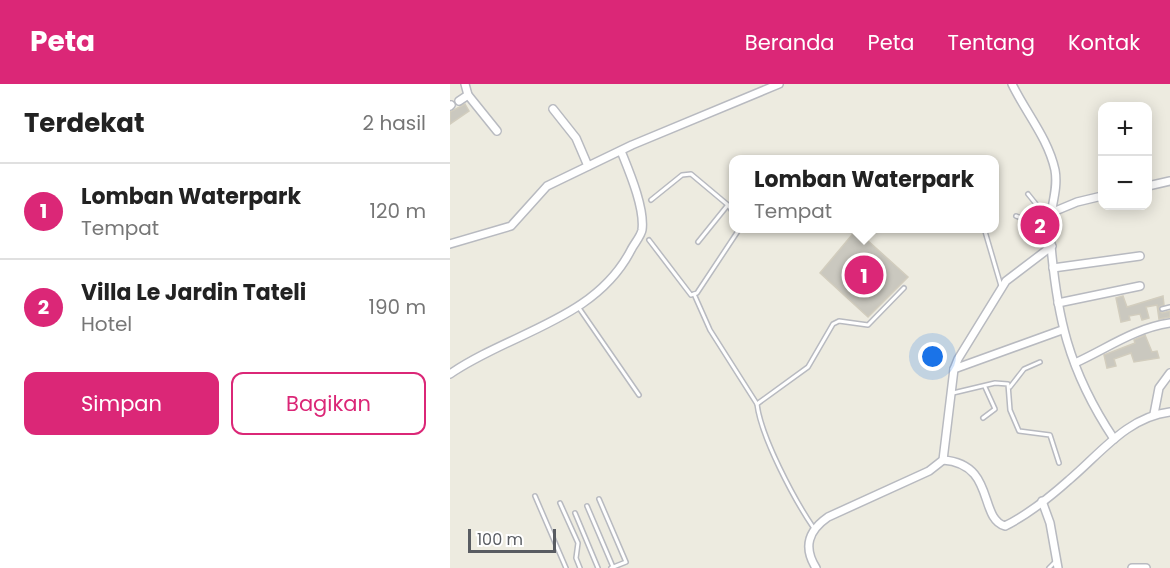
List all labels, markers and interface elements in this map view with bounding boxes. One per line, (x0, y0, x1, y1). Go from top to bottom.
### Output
text: Peta (30, 22, 95, 61)
text: Beranda (745, 28, 835, 57)
text: Peta (868, 28, 915, 57)
text: Tentang (948, 28, 1035, 57)
text: Kontak (1068, 28, 1140, 57)
map controls (1098, 102, 1152, 210)
button: + (1098, 102, 1152, 156)
text: Terdekat (24, 105, 144, 141)
text: 2 hasil (363, 109, 426, 137)
popup (729, 155, 999, 233)
button: − (1098, 156, 1152, 210)
text: Lomban Waterpark (754, 164, 974, 195)
text: Lomban Waterpark (81, 181, 301, 212)
text: 1 (40, 197, 47, 225)
text: 120 m (370, 197, 426, 225)
text: Tempat (754, 197, 832, 225)
pin: 2 (1020, 202, 1060, 248)
text: Tempat (81, 214, 159, 242)
pin: 1 (844, 252, 884, 297)
text: Villa Le Jardin Tateli (81, 277, 306, 308)
text: 2 (38, 293, 49, 321)
text: 190 m (369, 293, 426, 321)
text: Hotel (81, 310, 132, 338)
your location (918, 342, 947, 371)
button: Simpan (24, 372, 219, 435)
button: Bagikan (231, 372, 426, 435)
scale bar (468, 526, 556, 554)
text: 100 m (477, 528, 523, 551)

